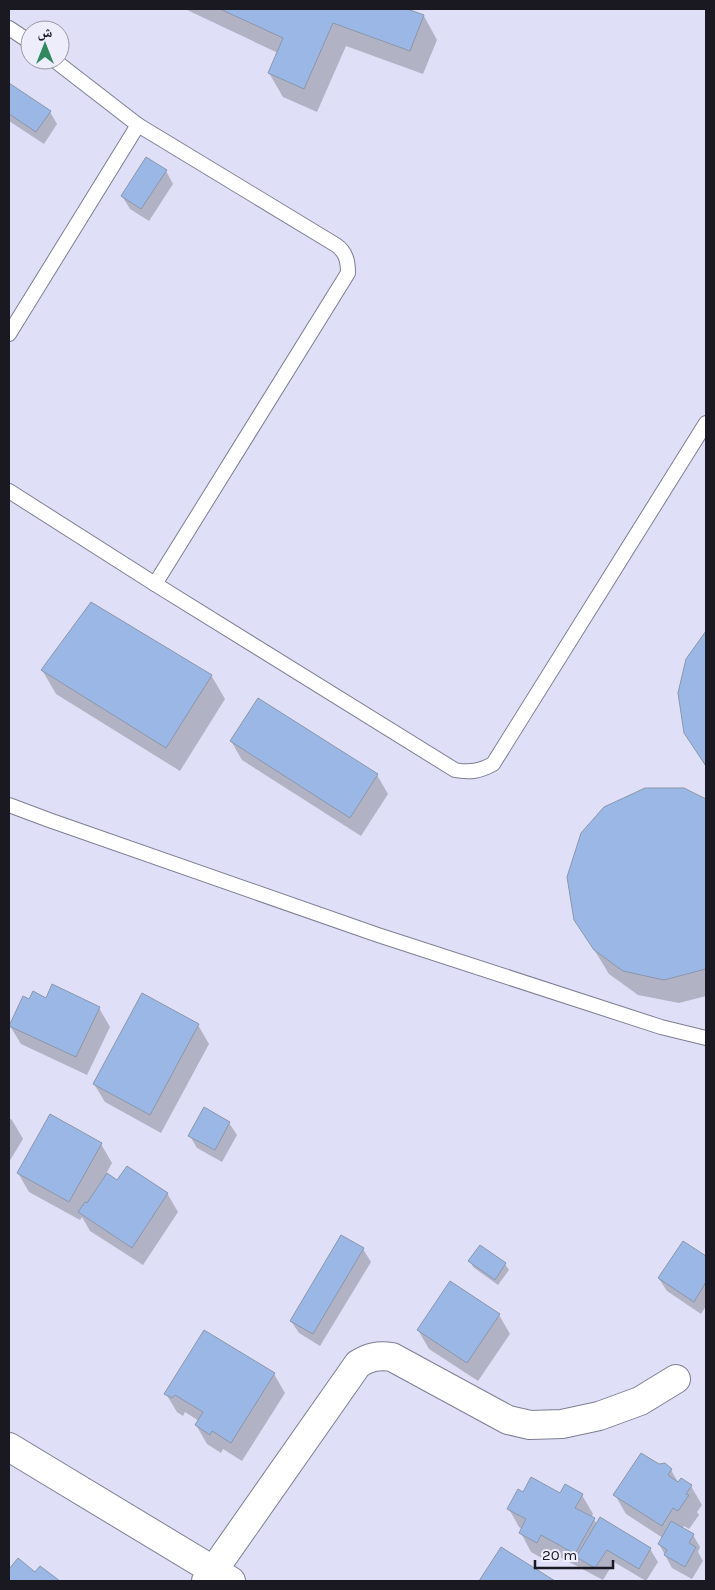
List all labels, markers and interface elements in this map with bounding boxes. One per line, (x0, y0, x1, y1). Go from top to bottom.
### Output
north arrow (20, 20, 70, 70)
text: ش (38, 24, 53, 41)
scale bar (535, 1538, 612, 1570)
text: 20 m (542, 1546, 577, 1564)

